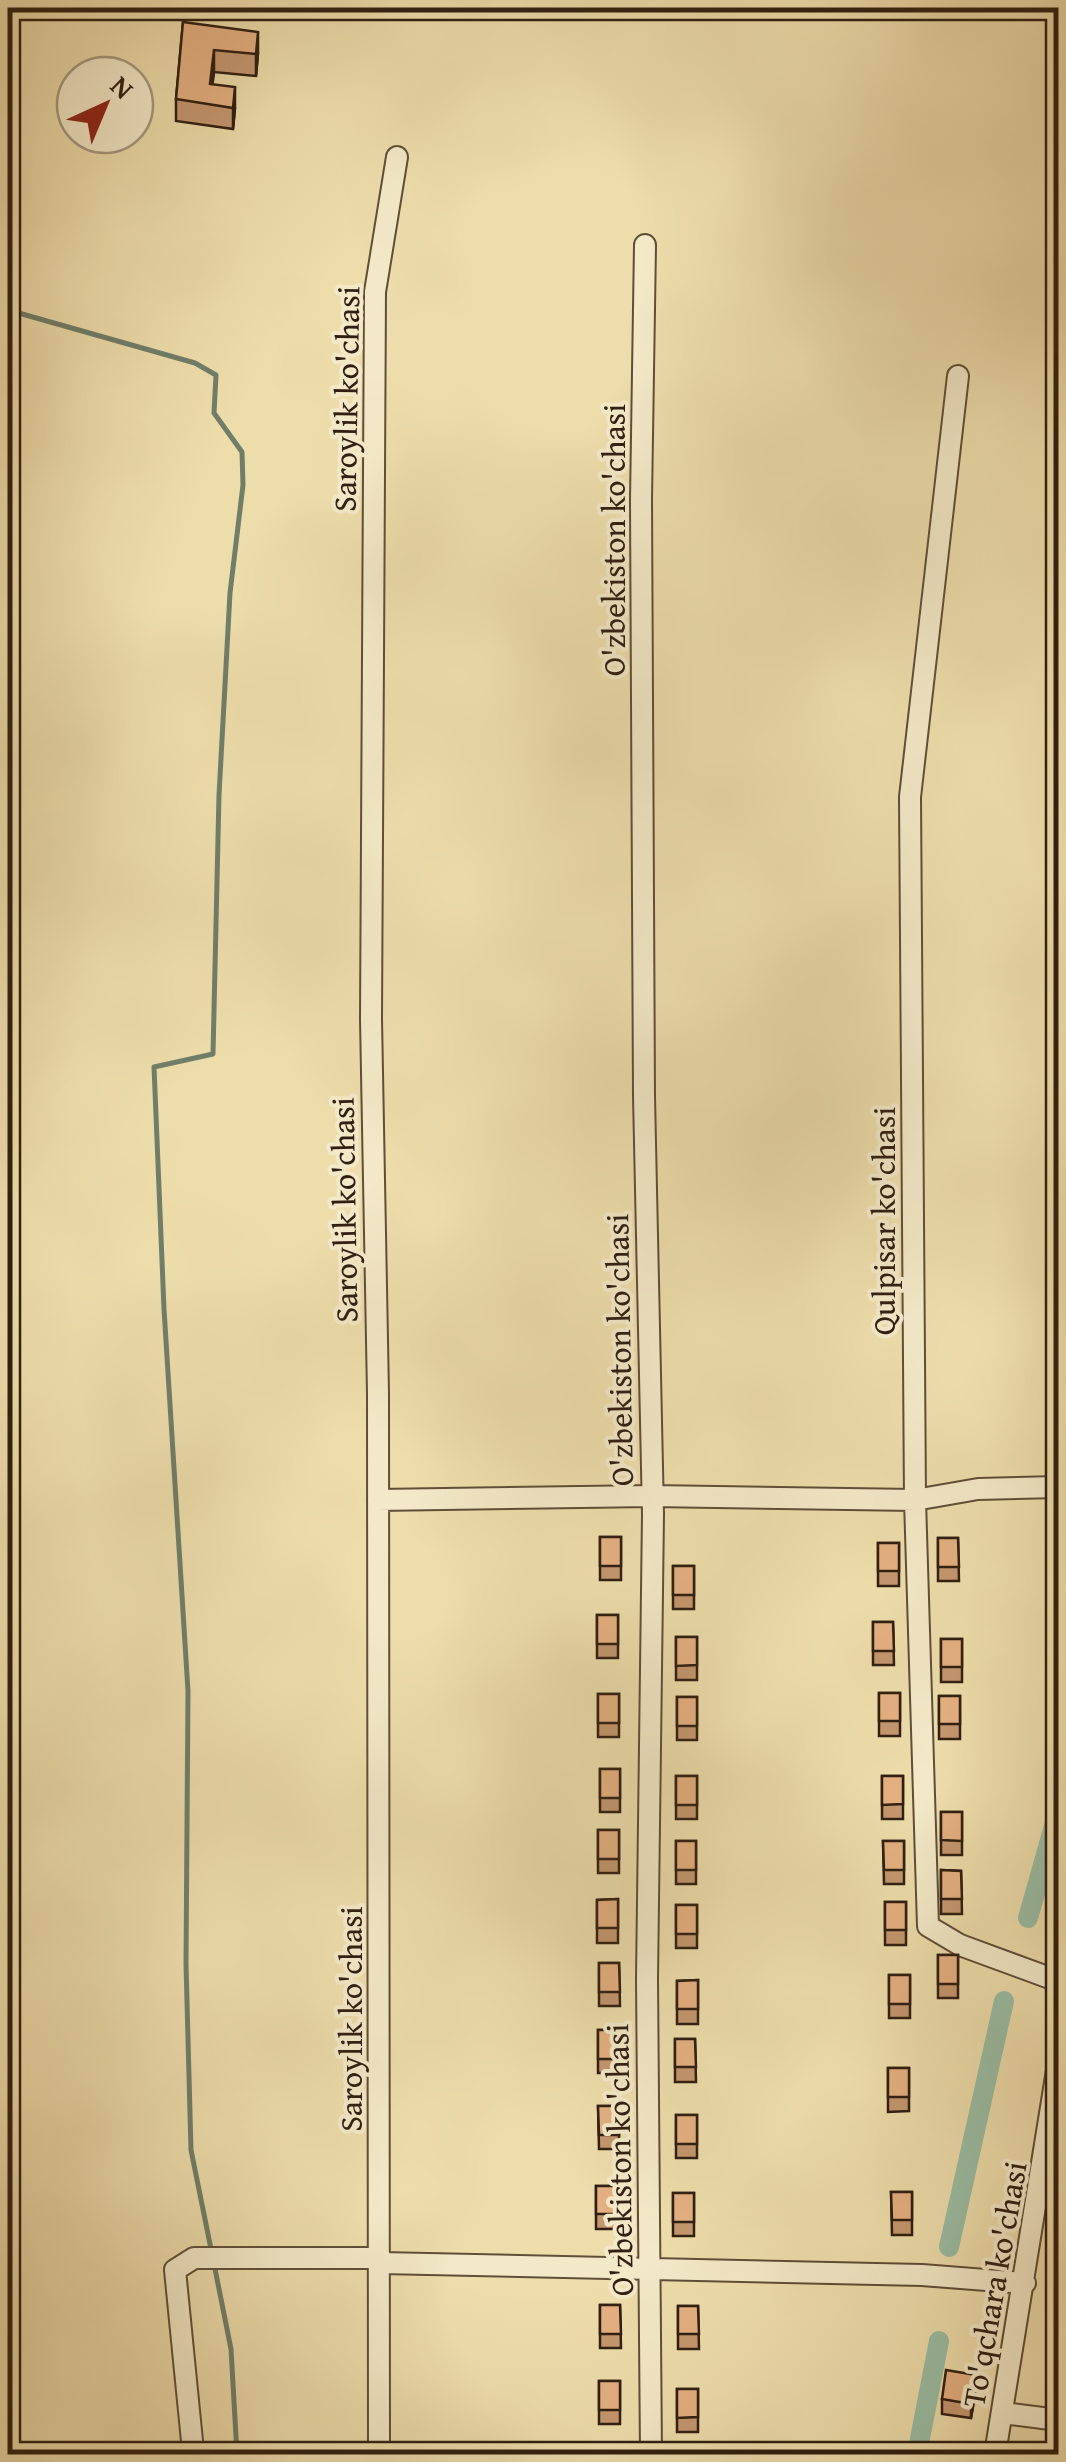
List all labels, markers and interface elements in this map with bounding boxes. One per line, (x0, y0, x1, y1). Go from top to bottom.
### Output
north arrow (55, 55, 155, 155)
text: N (102, 65, 144, 108)
street label: Saroylik ko'chasi (321, 286, 371, 512)
street label: O'zbekiston ko'chasi (590, 404, 637, 676)
street label: Saroylik ko'chasi (319, 1097, 369, 1323)
street label: Qulpisar ko'chasi (860, 1107, 907, 1335)
street label: O'zbekiston ko'chasi (593, 1213, 645, 1487)
street label: Saroylik ko'chasi (327, 1906, 374, 2132)
street label: O'zbekiston ko'chasi (593, 2023, 645, 2297)
street label: To'qchara ko'chasi (949, 2157, 1039, 2410)

